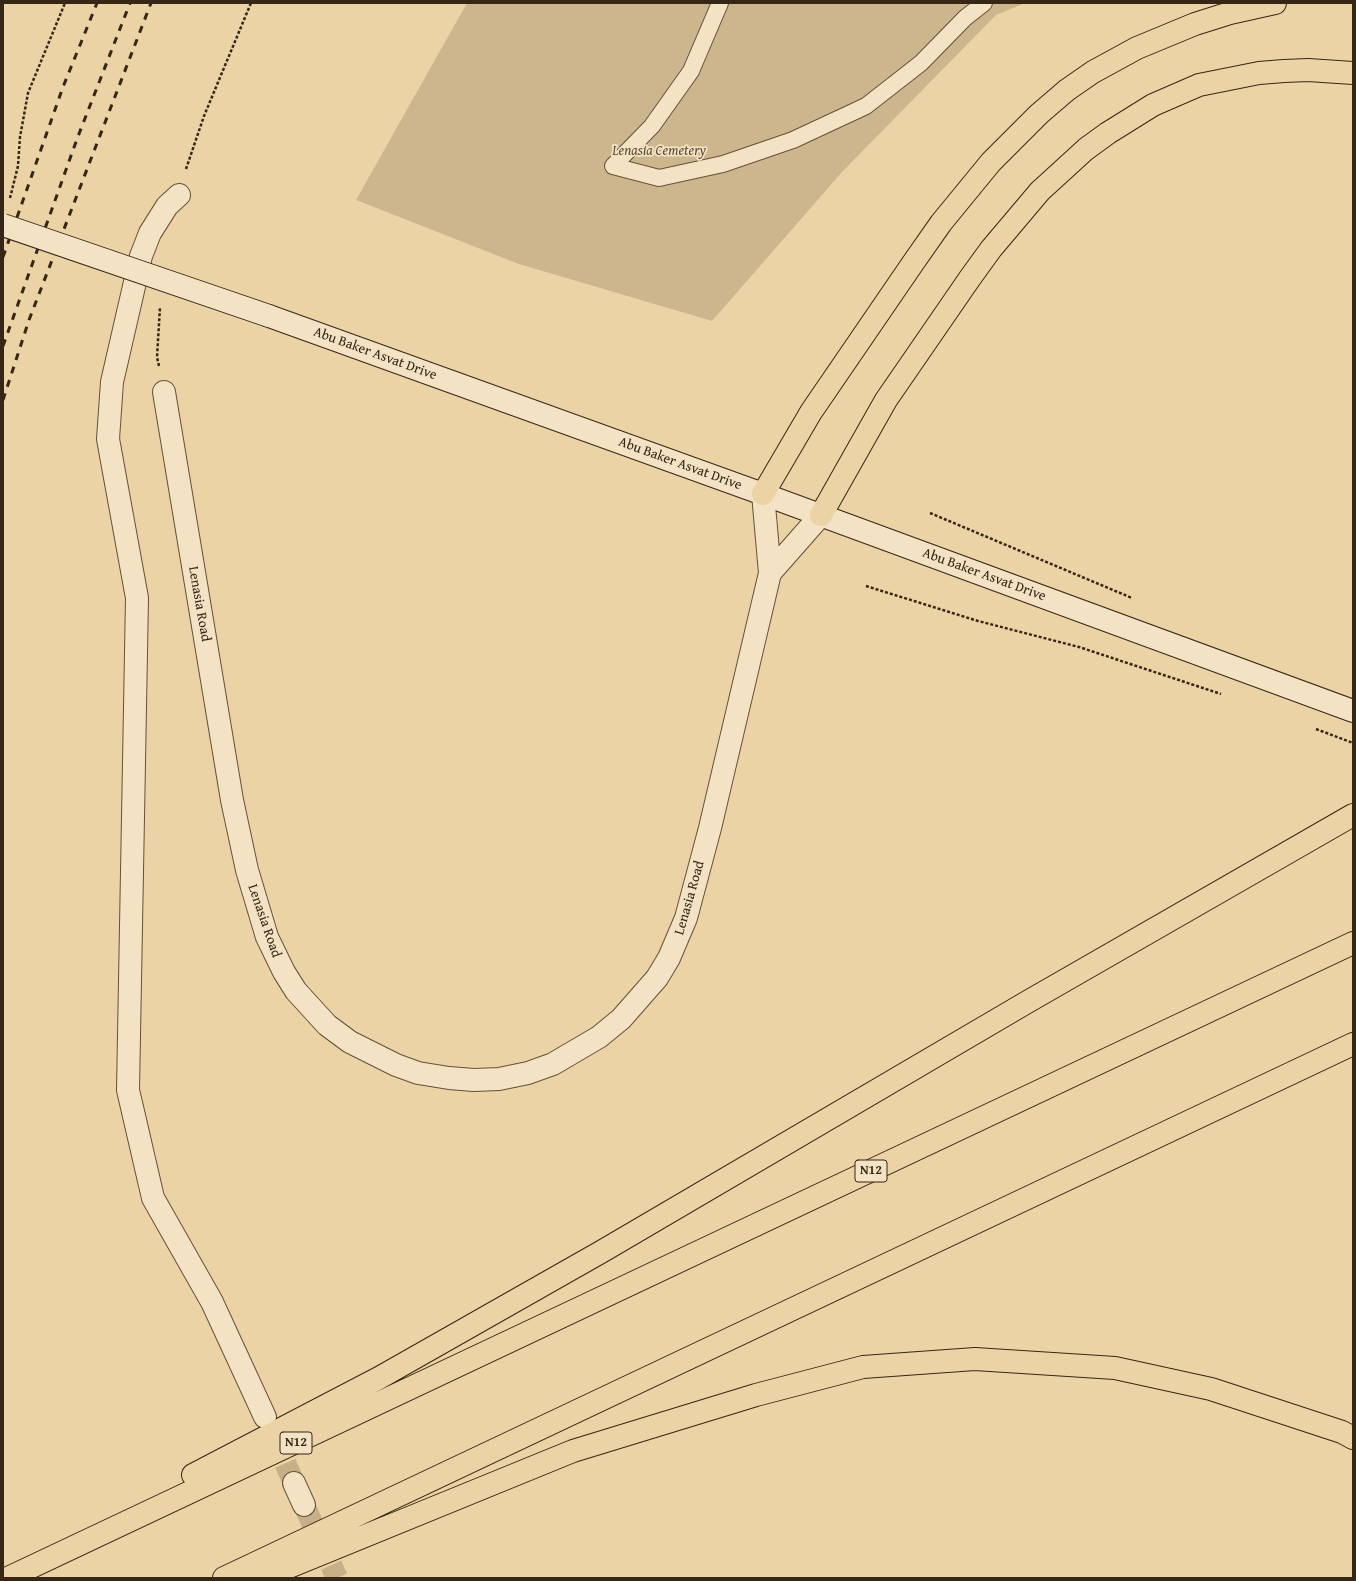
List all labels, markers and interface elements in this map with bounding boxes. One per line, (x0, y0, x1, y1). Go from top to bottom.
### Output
park label: Lenasia Cemetery (612, 143, 706, 159)
street label: Abu Baker Asvat Drive (311, 324, 439, 384)
street label: Abu Baker Asvat Drive (616, 434, 744, 494)
street label: Abu Baker Asvat Drive (920, 545, 1048, 605)
street label: Lenasia Road (184, 565, 214, 643)
street label: Lenasia Road (671, 859, 709, 937)
street label: Lenasia Road (244, 882, 284, 960)
road number: N12 (855, 1160, 887, 1182)
road number: N12 (280, 1432, 312, 1454)

